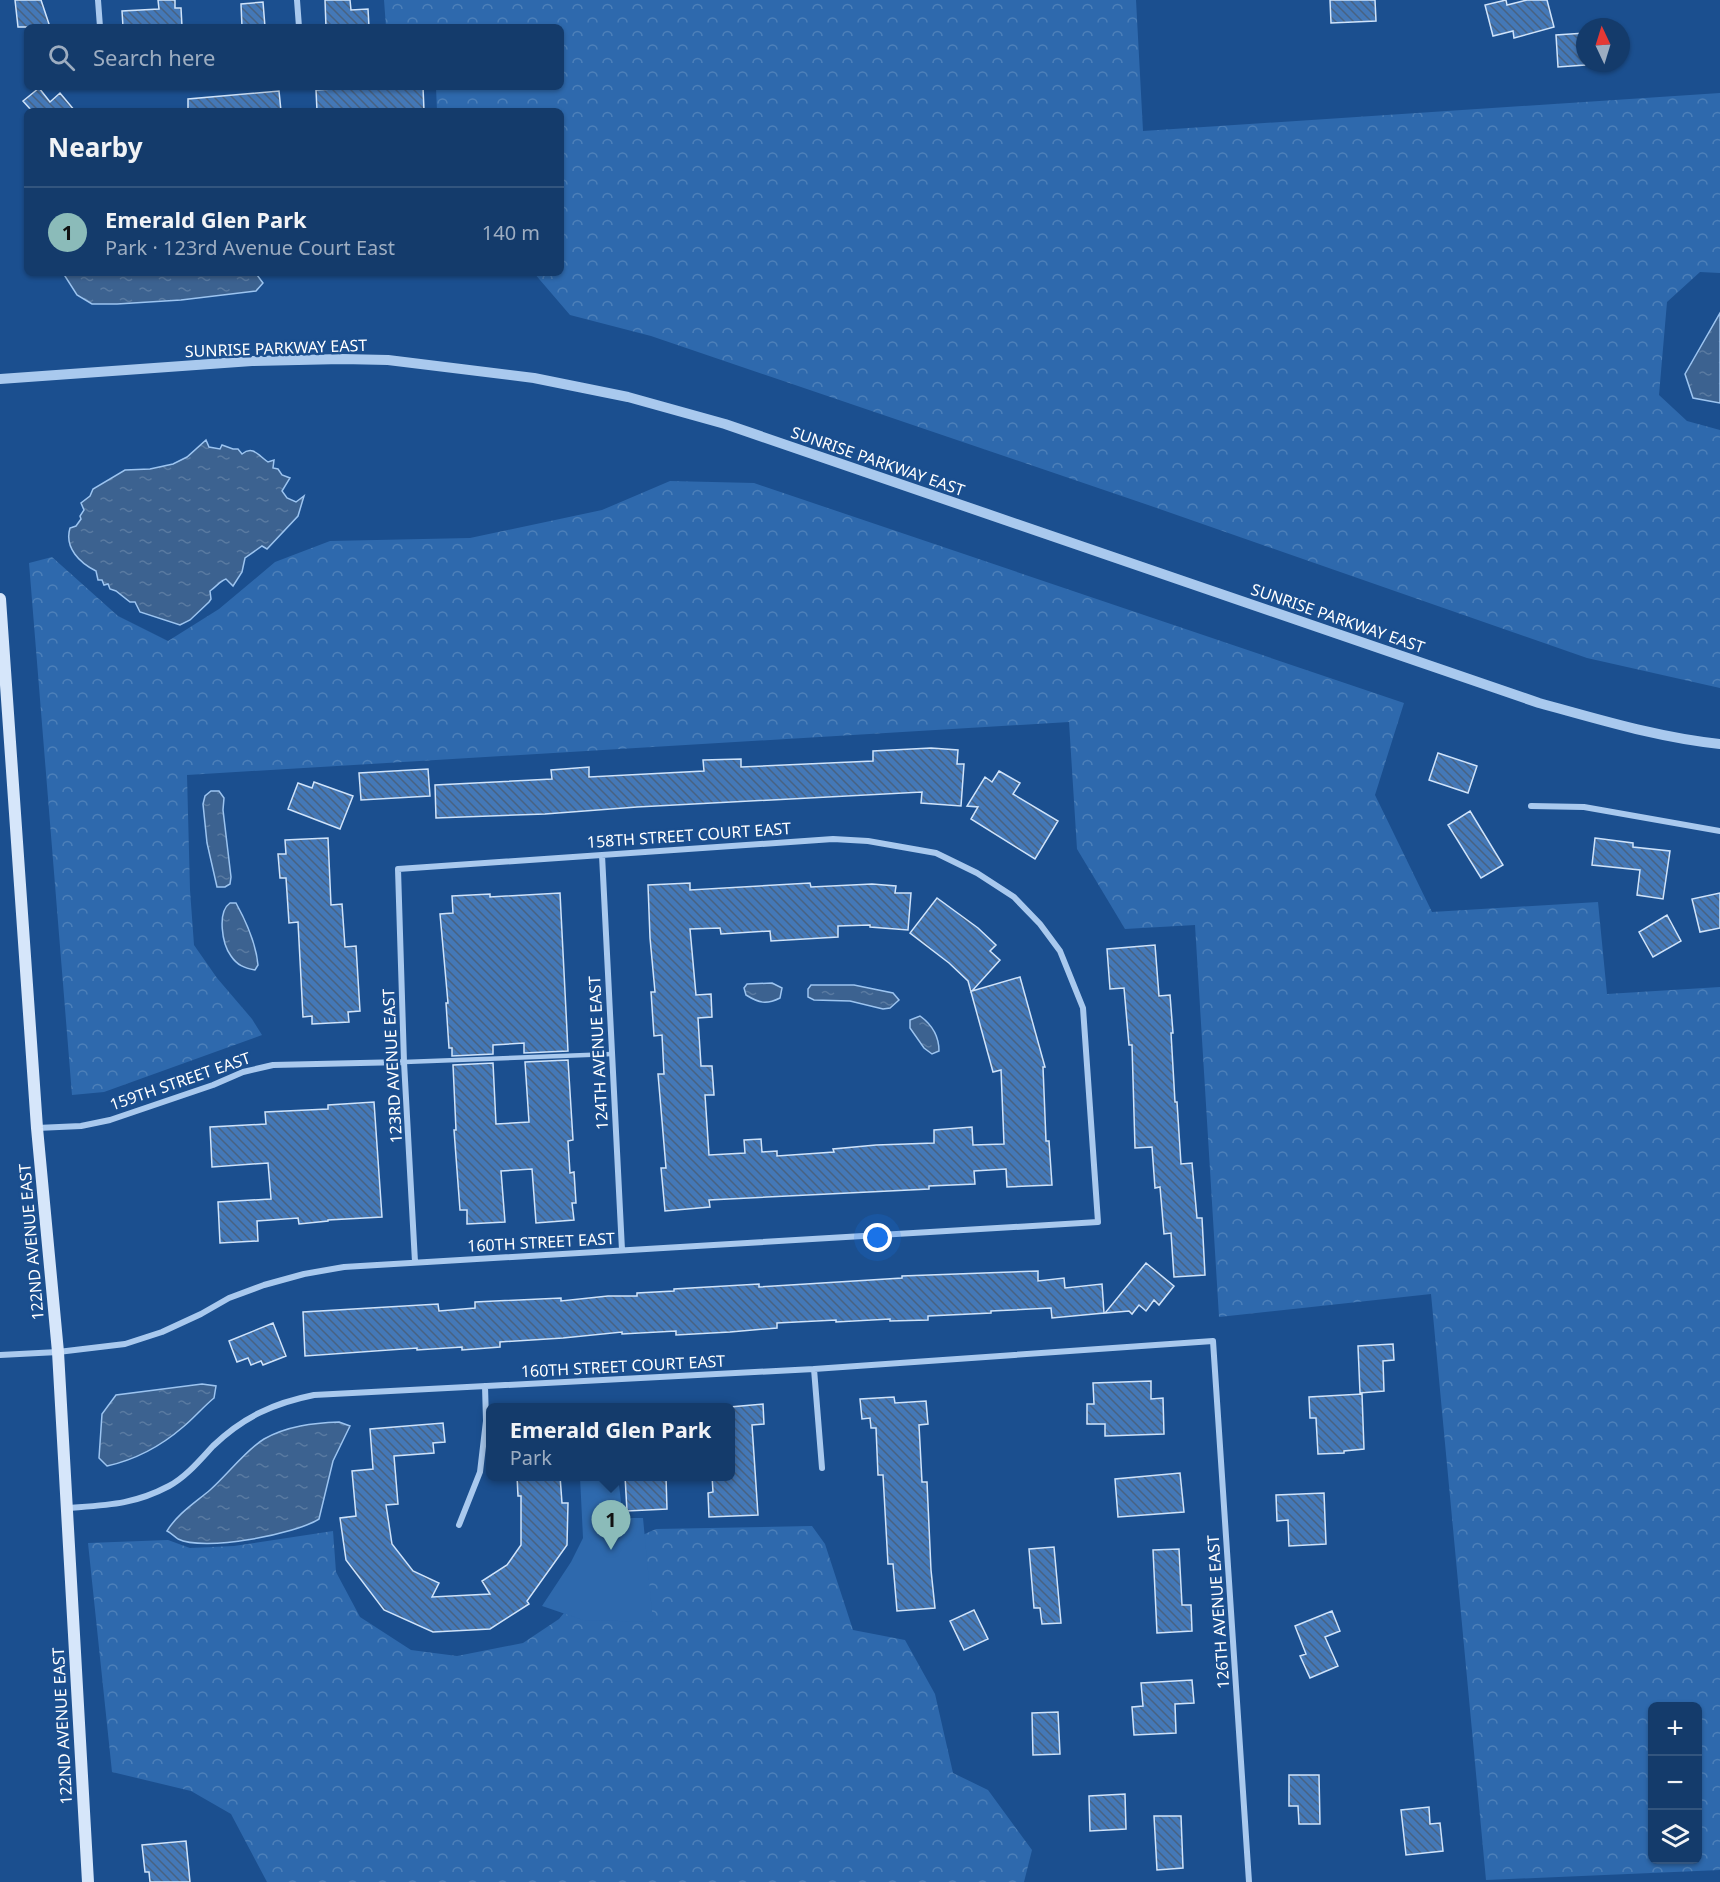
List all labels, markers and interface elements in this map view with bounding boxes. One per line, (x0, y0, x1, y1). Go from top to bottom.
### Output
north arrow (1576, 18, 1630, 72)
search box (24, 24, 564, 90)
icon: search (45, 41, 78, 74)
text: Search here (93, 42, 215, 72)
text: Nearby (48, 129, 143, 165)
text: Emerald Glen Park (105, 204, 307, 234)
text: 1 (62, 219, 73, 246)
text: 140 m (482, 219, 540, 246)
text: Park · 123rd Avenue Court East (105, 234, 395, 261)
street label: SUNRISE PARKWAY EAST (184, 334, 368, 362)
street label: SUNRISE PARKWAY EAST (788, 421, 968, 501)
street label: SUNRISE PARKWAY EAST (1248, 578, 1428, 658)
street label: 158TH STREET COURT EAST (586, 817, 792, 853)
street label: 124TH AVENUE EAST (583, 975, 613, 1131)
street label: 123RD AVENUE EAST (377, 988, 407, 1144)
street label: 159TH STREET EAST (107, 1047, 253, 1115)
street label: 122ND AVENUE EAST (13, 1163, 49, 1321)
your location (863, 1223, 892, 1252)
street label: 160TH STREET EAST (467, 1227, 615, 1257)
street label: 160TH STREET COURT EAST (520, 1350, 726, 1382)
popup (486, 1403, 735, 1481)
text: Emerald Glen Park (510, 1414, 711, 1444)
text: Park (510, 1444, 552, 1471)
pin: 1 (592, 1500, 630, 1550)
street label: 126TH AVENUE EAST (1202, 1534, 1234, 1690)
street label: 122ND AVENUE EAST (47, 1647, 77, 1805)
map controls (1648, 1702, 1702, 1864)
button: + (1648, 1702, 1702, 1756)
button: − (1648, 1756, 1702, 1810)
button: layers (1648, 1810, 1702, 1864)

